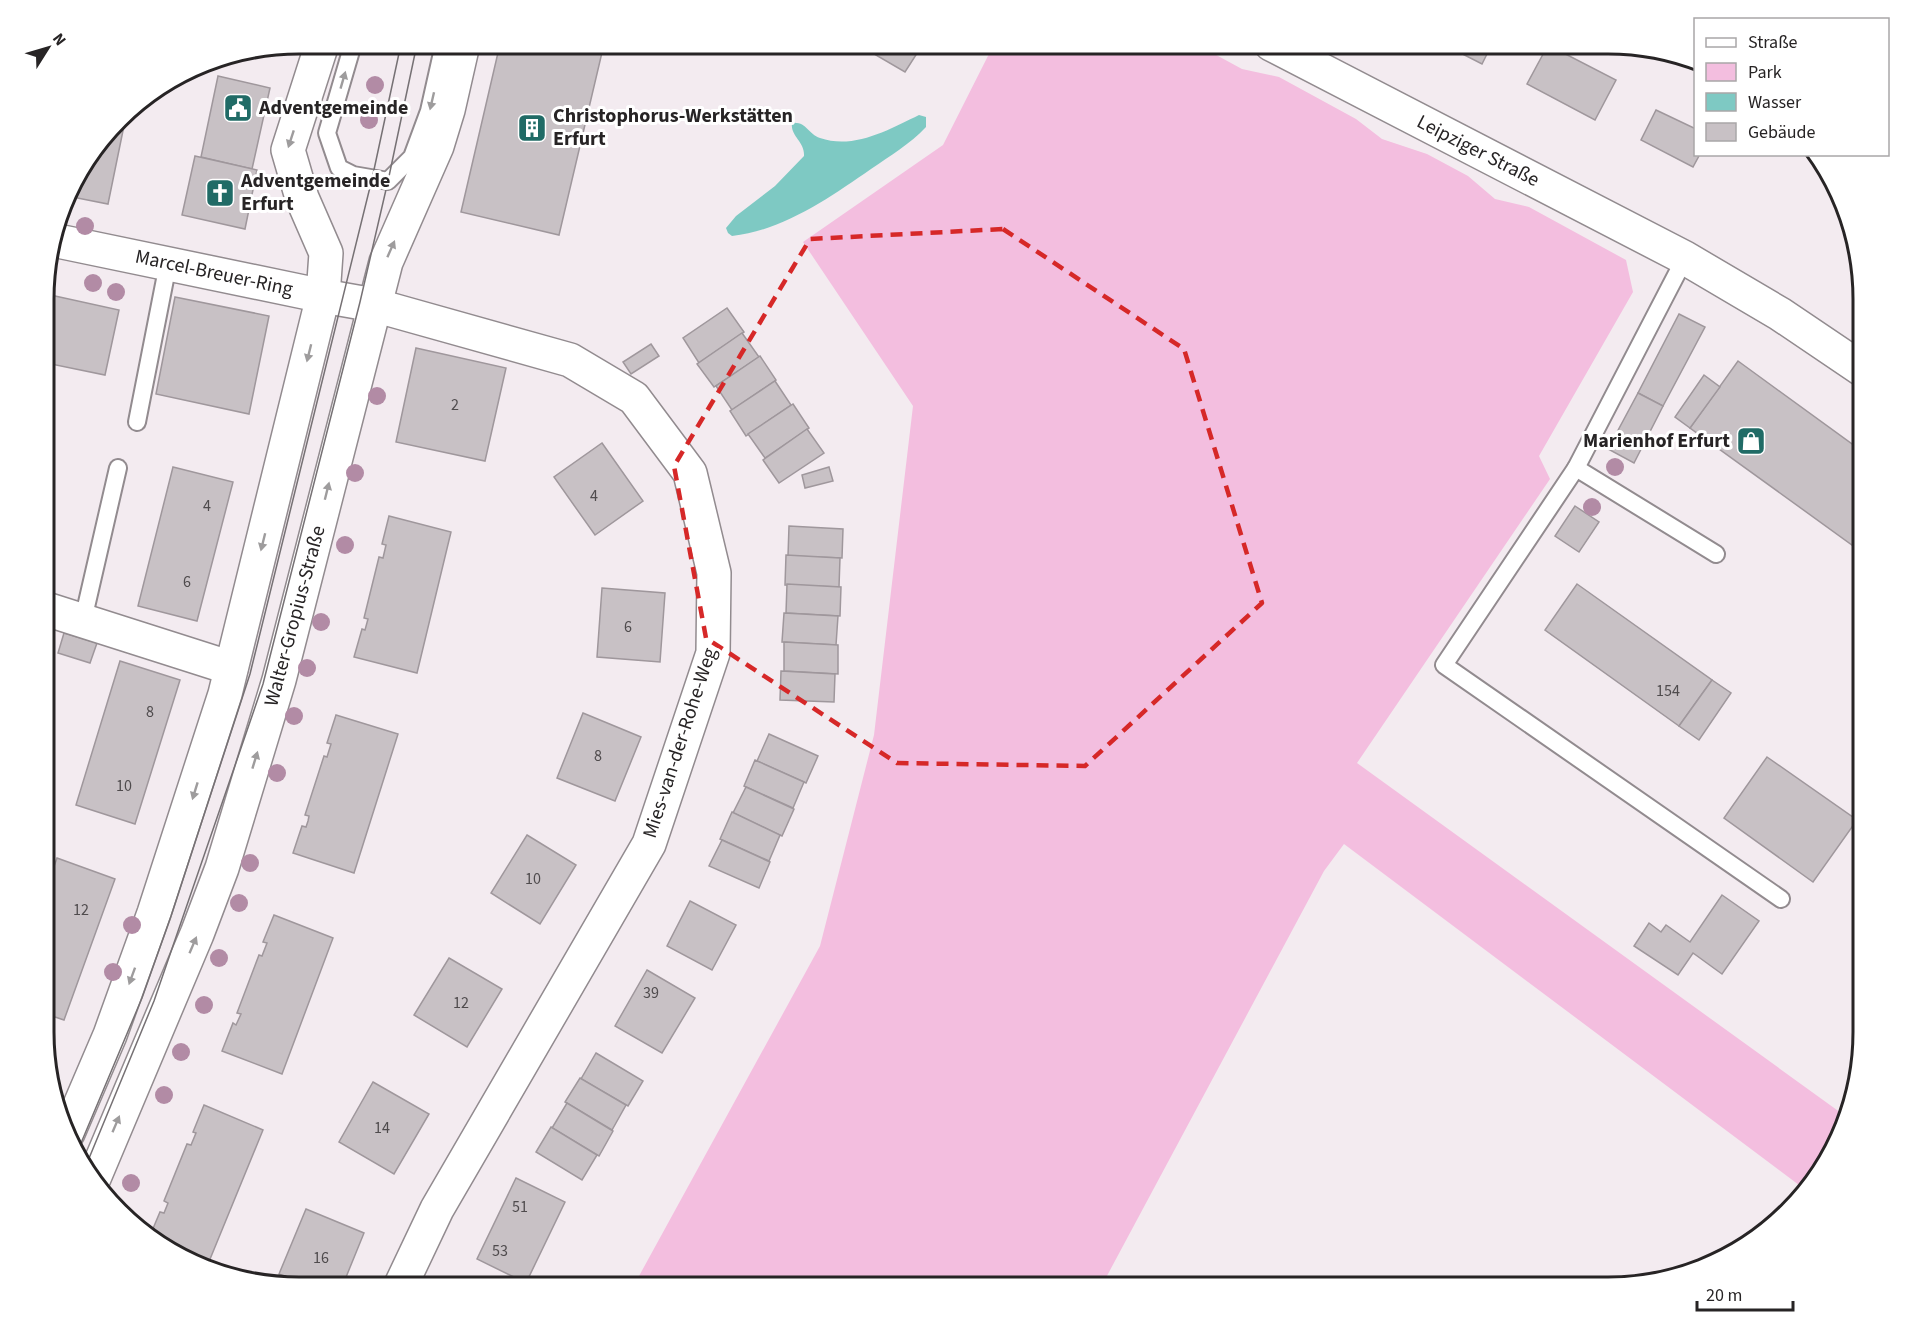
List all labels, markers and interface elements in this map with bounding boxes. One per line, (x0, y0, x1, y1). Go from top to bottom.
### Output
north arrow (18, 18, 78, 78)
legend (1694, 18, 1889, 156)
text: N (47, 29, 71, 50)
text: Straße (1748, 30, 1798, 55)
text: Park (1748, 60, 1782, 85)
one-way arrow (339, 70, 348, 88)
text: Wasser (1748, 90, 1802, 115)
one-way arrow (426, 91, 436, 110)
public building icon: Adventgemeinde (222, 92, 254, 124)
place label: Adventgemeinde (258, 94, 408, 122)
place label: Christophorus-Werkstätten Erfurt (553, 102, 793, 153)
street label: Leipziger Straße (1412, 108, 1544, 194)
building icon: Christophorus-Werkstätten Erfurt (516, 112, 548, 144)
text: Gebäude (1748, 120, 1816, 145)
one-way arrow (286, 130, 295, 148)
place label: Adventgemeinde Erfurt (240, 167, 390, 218)
church icon: Adventgemeinde Erfurt (204, 177, 236, 209)
one-way arrow (387, 241, 396, 258)
street label: Marcel-Breuer-Ring (133, 243, 295, 303)
one-way arrow (303, 344, 313, 362)
house number: 2 (451, 394, 459, 416)
shop icon: Marienhof Erfurt (1735, 425, 1767, 457)
place label: Marienhof Erfurt (1583, 427, 1730, 455)
one-way arrow (323, 481, 333, 500)
house number: 4 (590, 485, 598, 507)
house number: 4 (203, 495, 211, 517)
street label: Walter-Gropius-Straße (257, 523, 333, 709)
one-way arrow (257, 533, 267, 551)
house number: 6 (183, 571, 191, 593)
house number: 6 (624, 616, 632, 638)
street label: Mies-van-der-Rohe-Weg (636, 644, 724, 842)
house number: 154 (1656, 680, 1680, 702)
house number: 8 (146, 701, 154, 723)
house number: 8 (594, 745, 602, 767)
one-way arrow (251, 751, 260, 769)
house number: 10 (116, 775, 132, 797)
one-way arrow (189, 782, 199, 800)
house number: 10 (525, 868, 541, 890)
house number: 12 (73, 899, 89, 921)
one-way arrow (188, 935, 198, 953)
one-way arrow (126, 967, 136, 985)
house number: 39 (643, 982, 659, 1004)
house number: 12 (453, 992, 469, 1014)
one-way arrow (112, 1115, 122, 1133)
house number: 14 (374, 1117, 390, 1139)
house number: 51 (512, 1196, 528, 1218)
house number: 53 (492, 1240, 508, 1262)
house number: 16 (313, 1247, 329, 1269)
scale bar (1697, 1274, 1793, 1312)
text: 20 m (1706, 1283, 1742, 1308)

